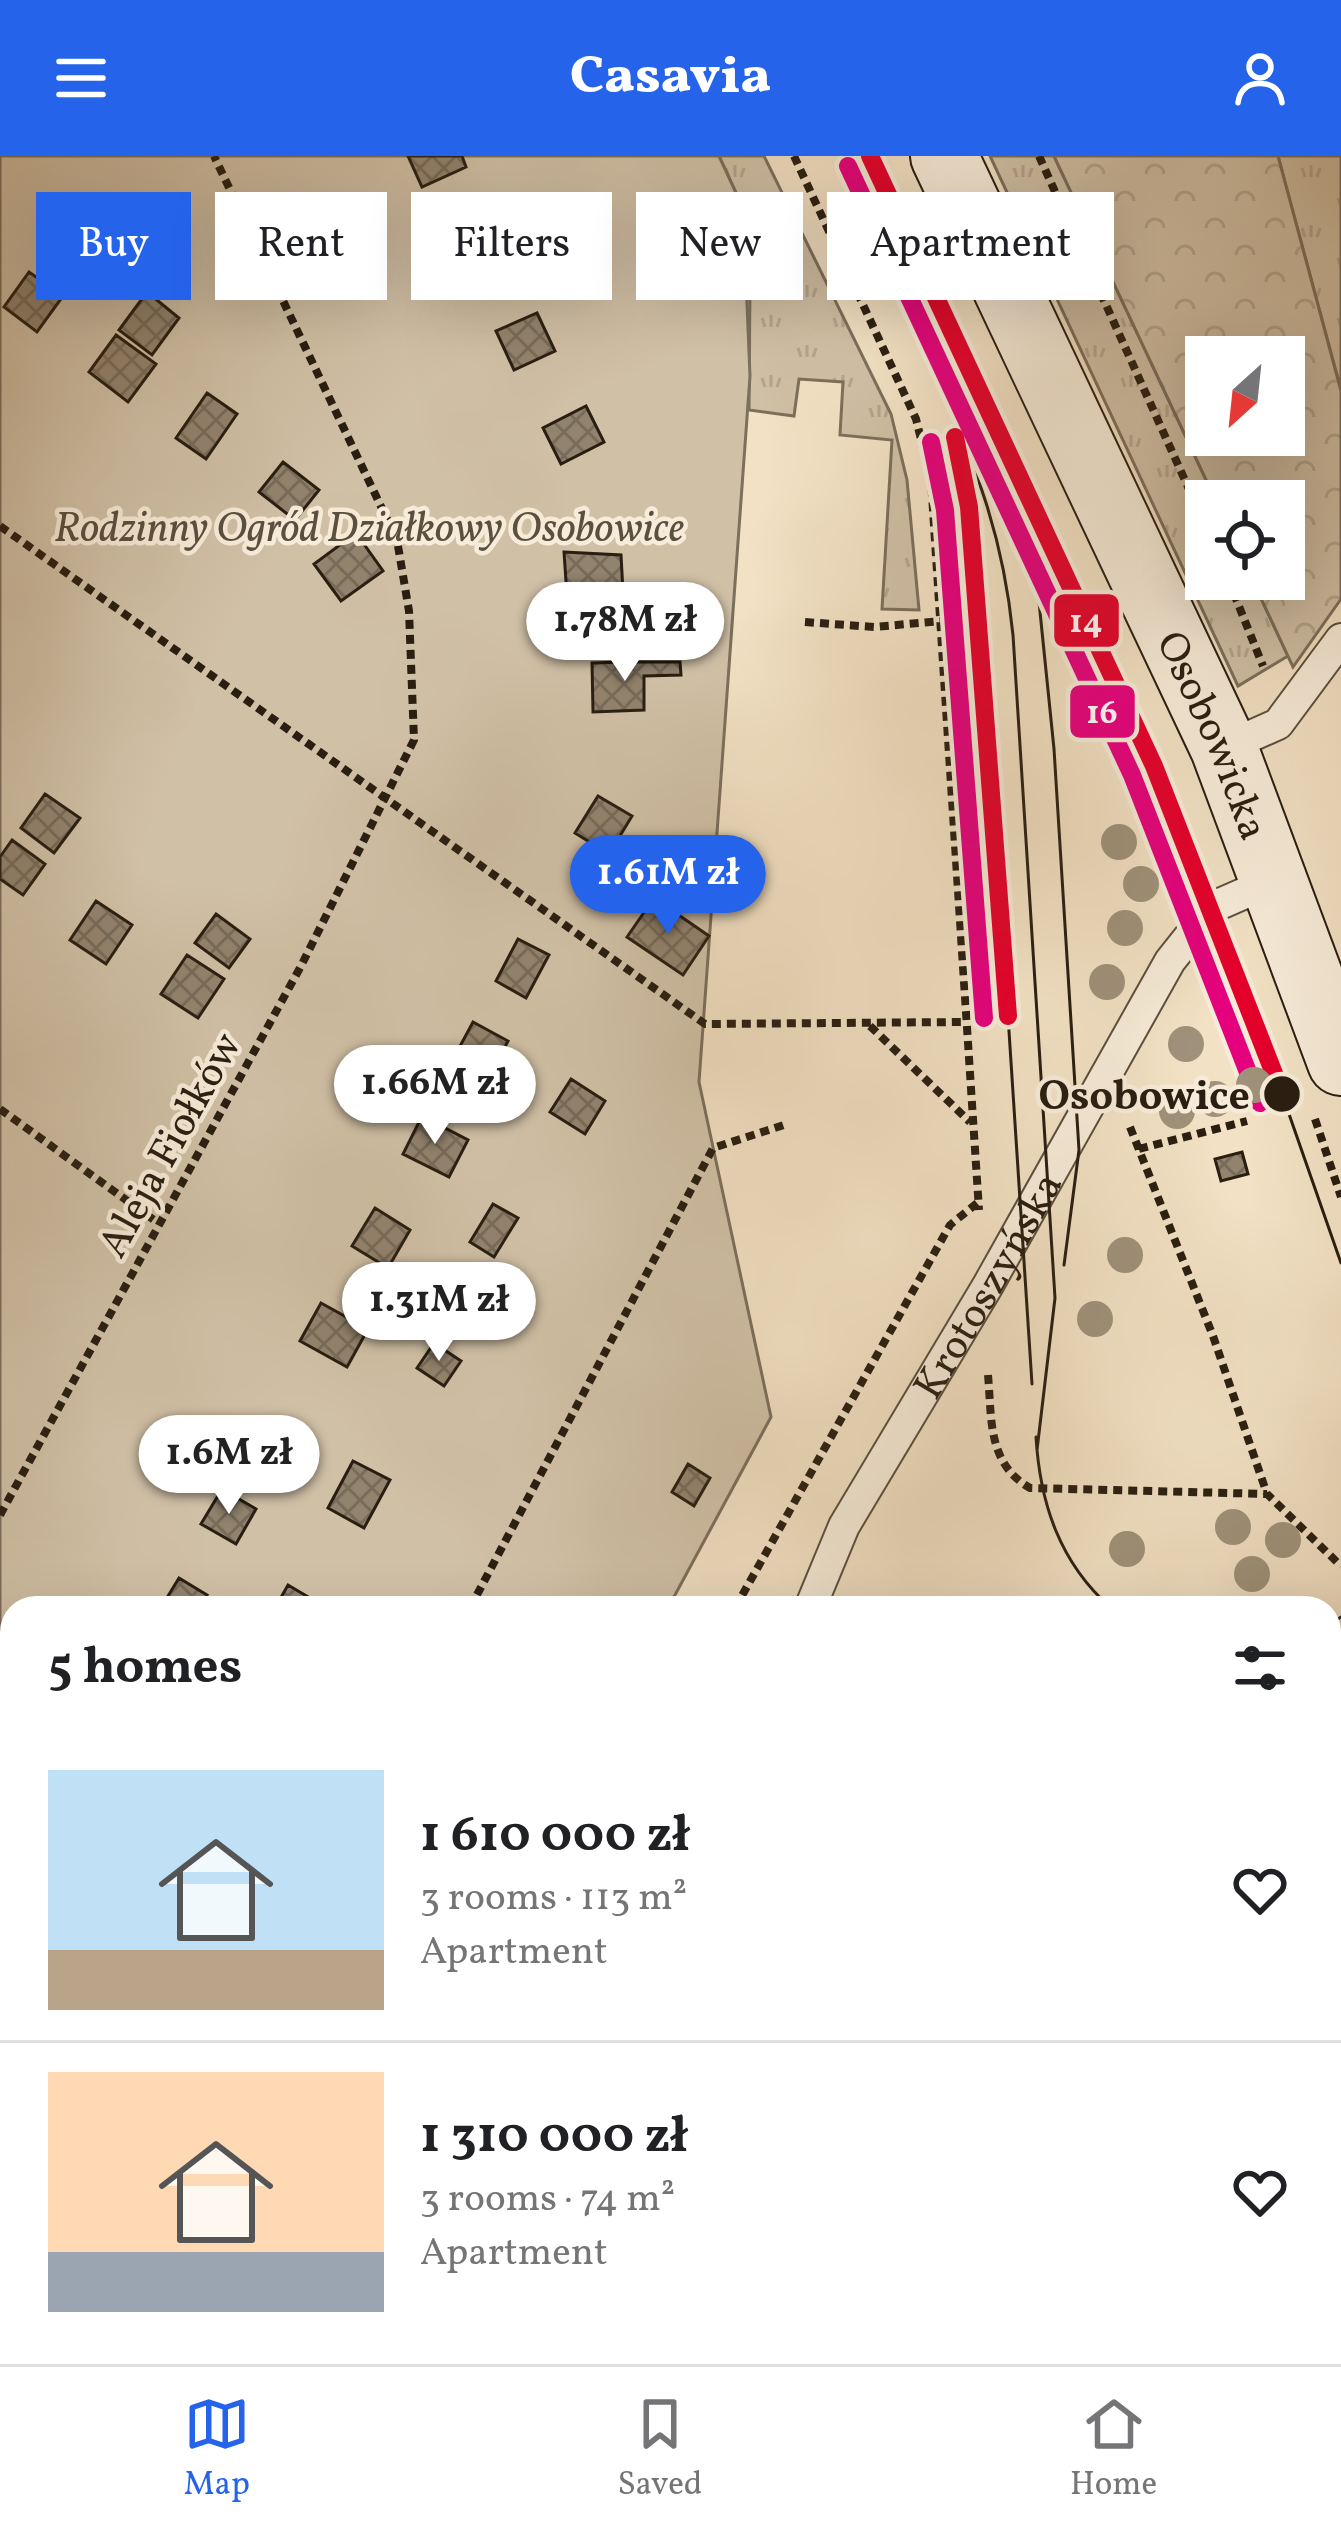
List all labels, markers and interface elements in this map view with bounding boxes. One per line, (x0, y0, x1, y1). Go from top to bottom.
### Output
text: Casavia (570, 41, 771, 116)
icon: menu (48, 45, 114, 111)
icon: person (1227, 45, 1293, 111)
chip: Buy (36, 192, 191, 300)
chip: Rent (215, 192, 387, 300)
chip: Filters (411, 192, 612, 300)
chip: New (636, 192, 803, 300)
chip: Apartment (827, 192, 1114, 300)
north arrow (1185, 336, 1305, 456)
map controls (1185, 336, 1305, 600)
button: locate (1185, 480, 1305, 600)
park label: Rodzinny Ogród Działkowy Osobowice (54, 501, 684, 560)
pin: 1.78M zł (501, 582, 749, 684)
line badge: 14 (1052, 592, 1121, 649)
text: 1.78M zł (553, 594, 697, 648)
text: 14 (1069, 601, 1103, 647)
street label: Osobowicka (1139, 622, 1281, 849)
line badge: 16 (1068, 683, 1137, 740)
text: 16 (1086, 692, 1118, 738)
pin: 1.61M zł (544, 835, 792, 937)
text: 1.61M zł (597, 847, 739, 901)
street label: Aleja Fiołków (86, 1023, 258, 1270)
pin: 1.66M zł (311, 1045, 559, 1147)
text: 1.66M zł (361, 1057, 509, 1111)
place label: Osobowice (1039, 1069, 1250, 1128)
marker: Osobowice (1261, 1073, 1303, 1115)
street label: Krotoszyńska (901, 1163, 1080, 1412)
pin: 1.31M zł (315, 1262, 563, 1364)
text: 1.31M zł (369, 1274, 509, 1328)
pin: 1.6M zł (118, 1415, 340, 1517)
text: 1.6M zł (166, 1427, 292, 1481)
text: 5 homes (48, 1633, 242, 1704)
icon: filters (1227, 1635, 1293, 1701)
text: 1 610 000 zł (420, 1801, 690, 1872)
icon: home (144, 1818, 288, 1962)
icon: heart (1227, 1857, 1293, 1923)
text: 3 rooms · 113 m² (420, 1872, 687, 1926)
text: Apartment (420, 1926, 608, 1980)
text: 1 310 000 zł (420, 2102, 688, 2173)
icon: home (144, 2120, 288, 2264)
icon: heart (1227, 2159, 1293, 2225)
text: 3 rooms · 74 m² (420, 2173, 675, 2227)
text: Apartment (420, 2227, 608, 2281)
tab: Map (184, 2391, 250, 2509)
tab: Saved (617, 2391, 702, 2509)
tab: Home (1070, 2391, 1157, 2509)

